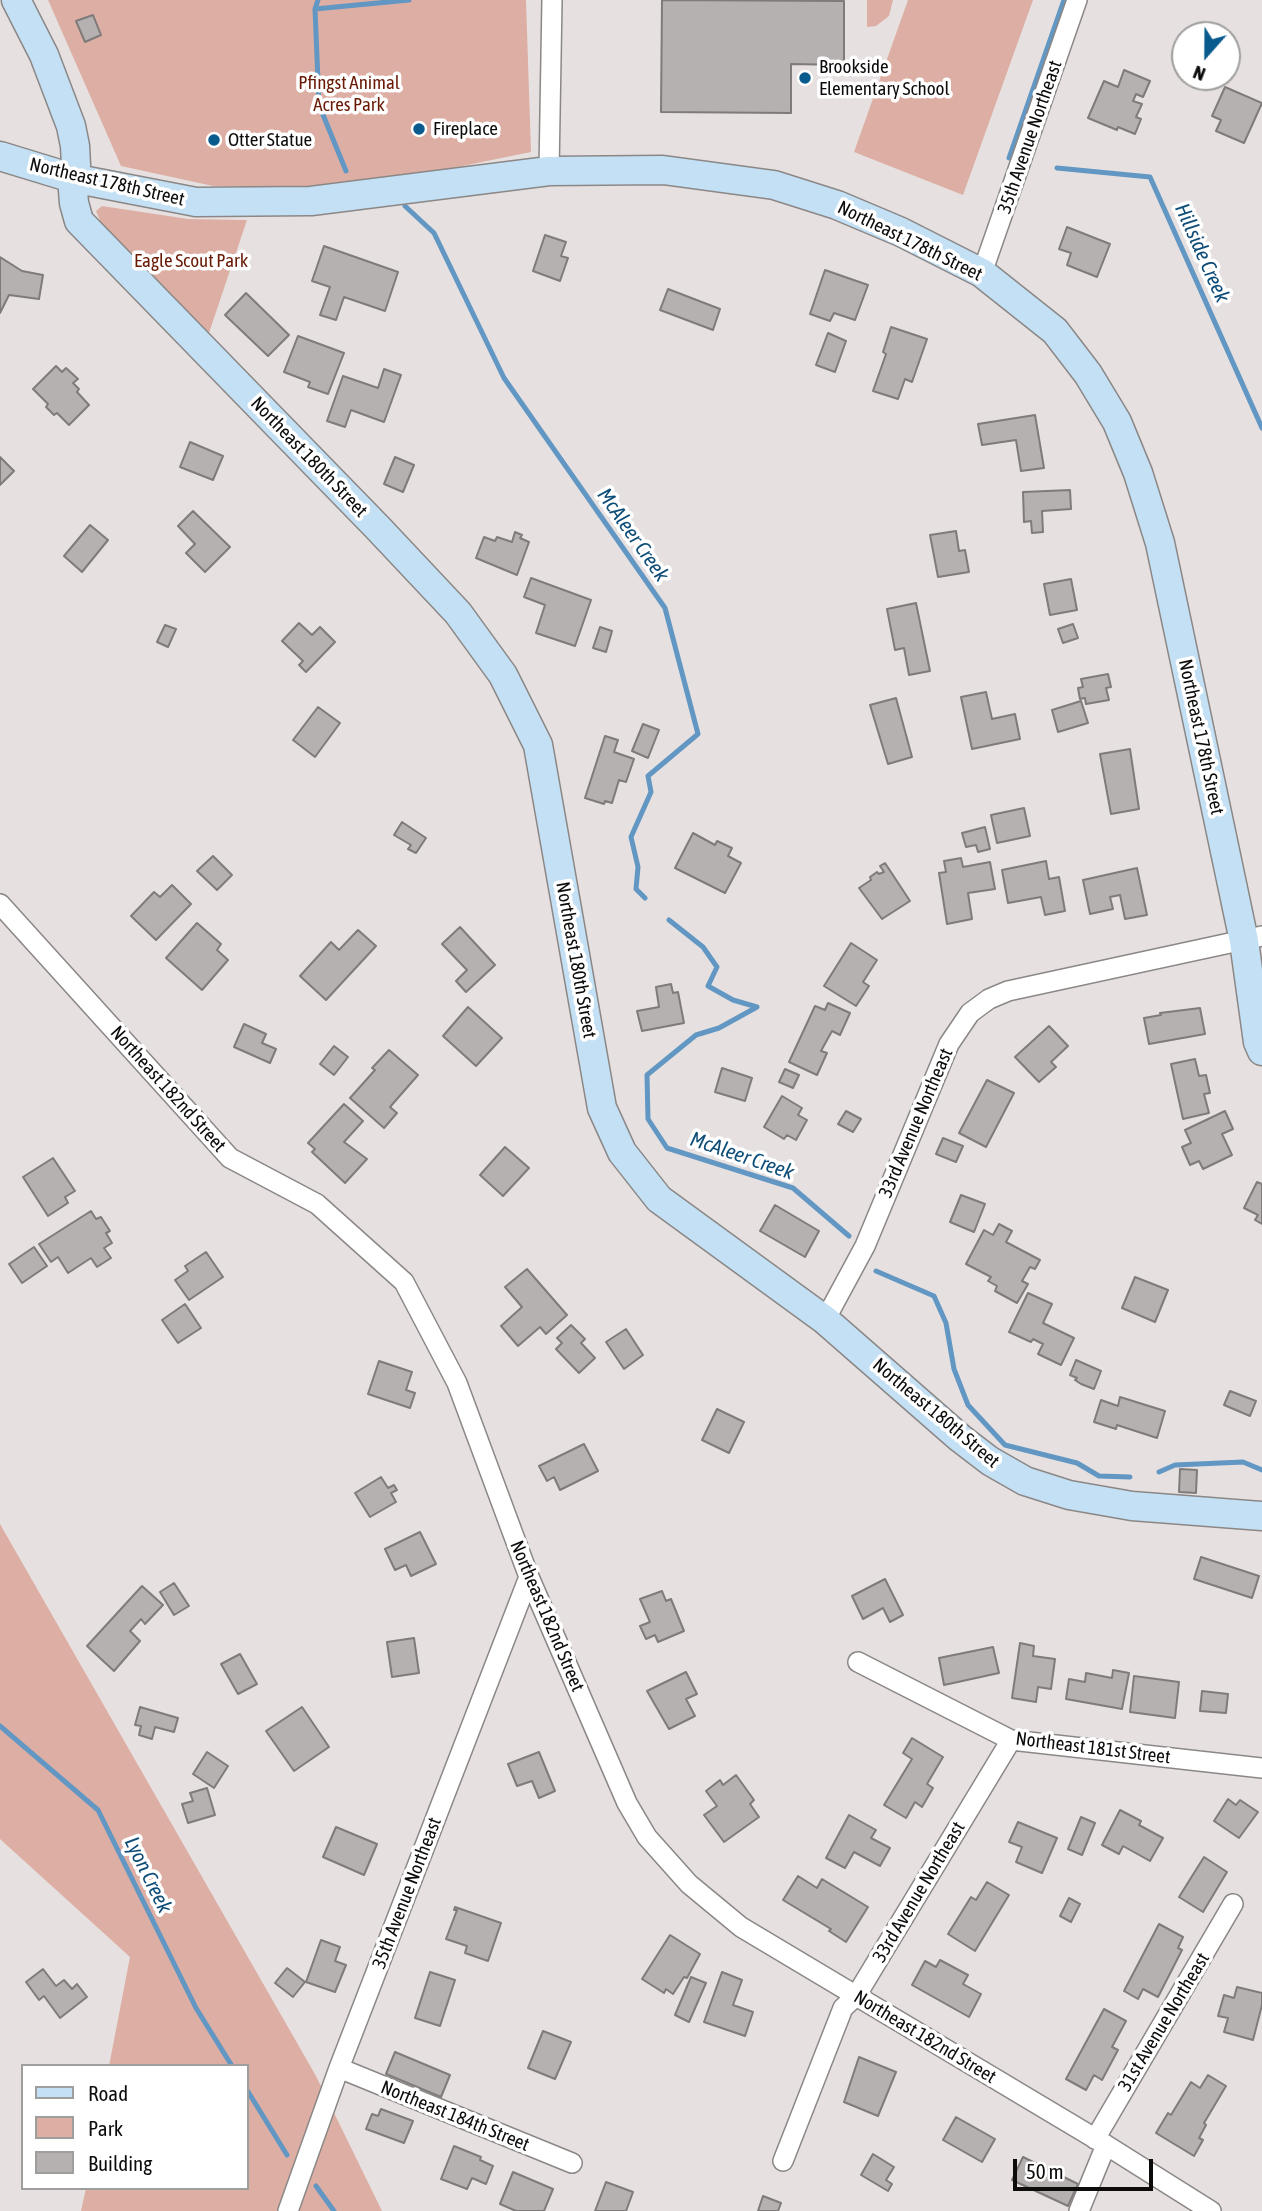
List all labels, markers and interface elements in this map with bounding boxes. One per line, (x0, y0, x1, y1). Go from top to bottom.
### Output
north arrow (1171, 21, 1241, 91)
place label: Brookside Elementary School (819, 56, 950, 100)
street label: 35th Avenue Northeast (993, 58, 1067, 216)
text: N (1190, 61, 1208, 86)
marker: Brookside Elementary School (797, 70, 813, 86)
park label: Pfingst Animal Acres Park (298, 72, 400, 116)
place label: Fireplace (433, 118, 498, 140)
marker: Fireplace (411, 121, 427, 137)
place label: Otter Statue (228, 129, 312, 151)
marker: Otter Statue (206, 132, 222, 148)
street label: Northeast 178th Street (27, 153, 187, 211)
street label: Northeast 178th Street (834, 196, 986, 286)
water label: Hillside Creek (1169, 200, 1235, 306)
park label: Eagle Scout Park (134, 250, 248, 272)
street label: Northeast 180th Street (246, 392, 372, 522)
water label: McAleer Creek (592, 484, 674, 586)
street label: Northeast 178th Street (1173, 657, 1229, 817)
street label: Northeast 180th Street (551, 880, 601, 1040)
street label: Northeast 182nd Street (105, 1021, 231, 1157)
street label: 33rd Avenue Northeast (874, 1045, 958, 1201)
water label: McAleer Creek (687, 1127, 797, 1185)
street label: Northeast 180th Street (868, 1353, 1004, 1473)
street label: Northeast 182nd Street (505, 1537, 589, 1695)
street label: Northeast 181st Street (1014, 1727, 1172, 1769)
street label: 35th Avenue Northeast (368, 1814, 446, 1972)
street label: 33rd Avenue Northeast (868, 1817, 970, 1967)
water label: Lyon Creek (119, 1833, 177, 1917)
street label: 31st Avenue Northeast (1114, 1949, 1214, 2095)
street label: Northeast 182nd Street (850, 1986, 1000, 2088)
legend (21, 2064, 248, 2190)
street label: Northeast 184th Street (377, 2076, 533, 2156)
text: Road (88, 2081, 128, 2105)
text: Park (88, 2116, 123, 2140)
scale bar (1017, 2144, 1157, 2188)
text: Building (88, 2151, 152, 2175)
text: 50 m (1026, 2159, 1064, 2183)

